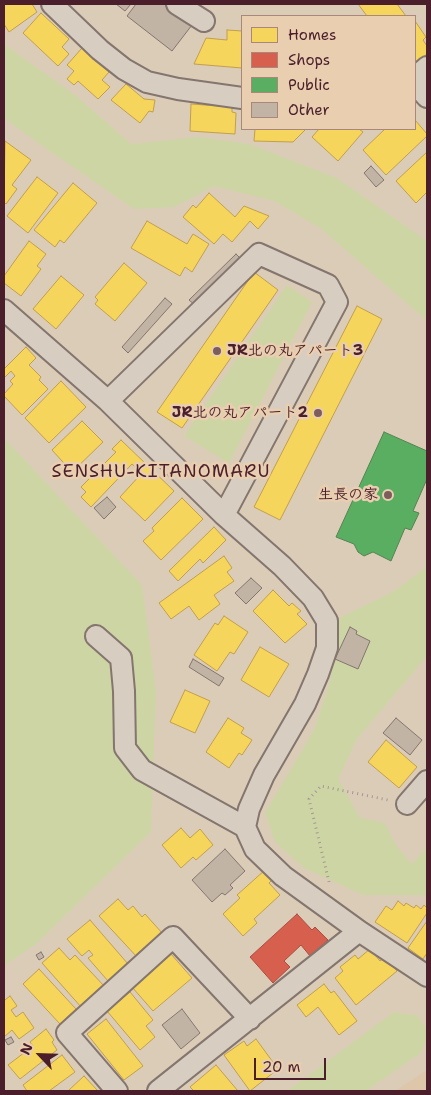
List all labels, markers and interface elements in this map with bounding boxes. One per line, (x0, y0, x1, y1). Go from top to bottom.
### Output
legend (241, 15, 416, 130)
text: Homes (288, 25, 336, 45)
text: Shops (288, 50, 330, 70)
text: Public (288, 75, 330, 95)
text: Other (288, 100, 330, 120)
place label: JR北の丸アパート3 (227, 342, 363, 360)
marker: JR北の丸アパート3 (211, 345, 223, 357)
place label: JR北の丸アパート2 (172, 404, 308, 422)
marker: JR北の丸アパート2 (312, 407, 324, 419)
district label: SENSHU-KITANOMARU (49, 461, 273, 483)
place label: 生長の家 (318, 486, 378, 504)
marker: 生長の家 (382, 489, 394, 501)
north arrow (15, 1030, 65, 1080)
text: N (16, 1040, 37, 1058)
scale bar (256, 1048, 328, 1080)
text: 20 m (262, 1057, 301, 1077)

